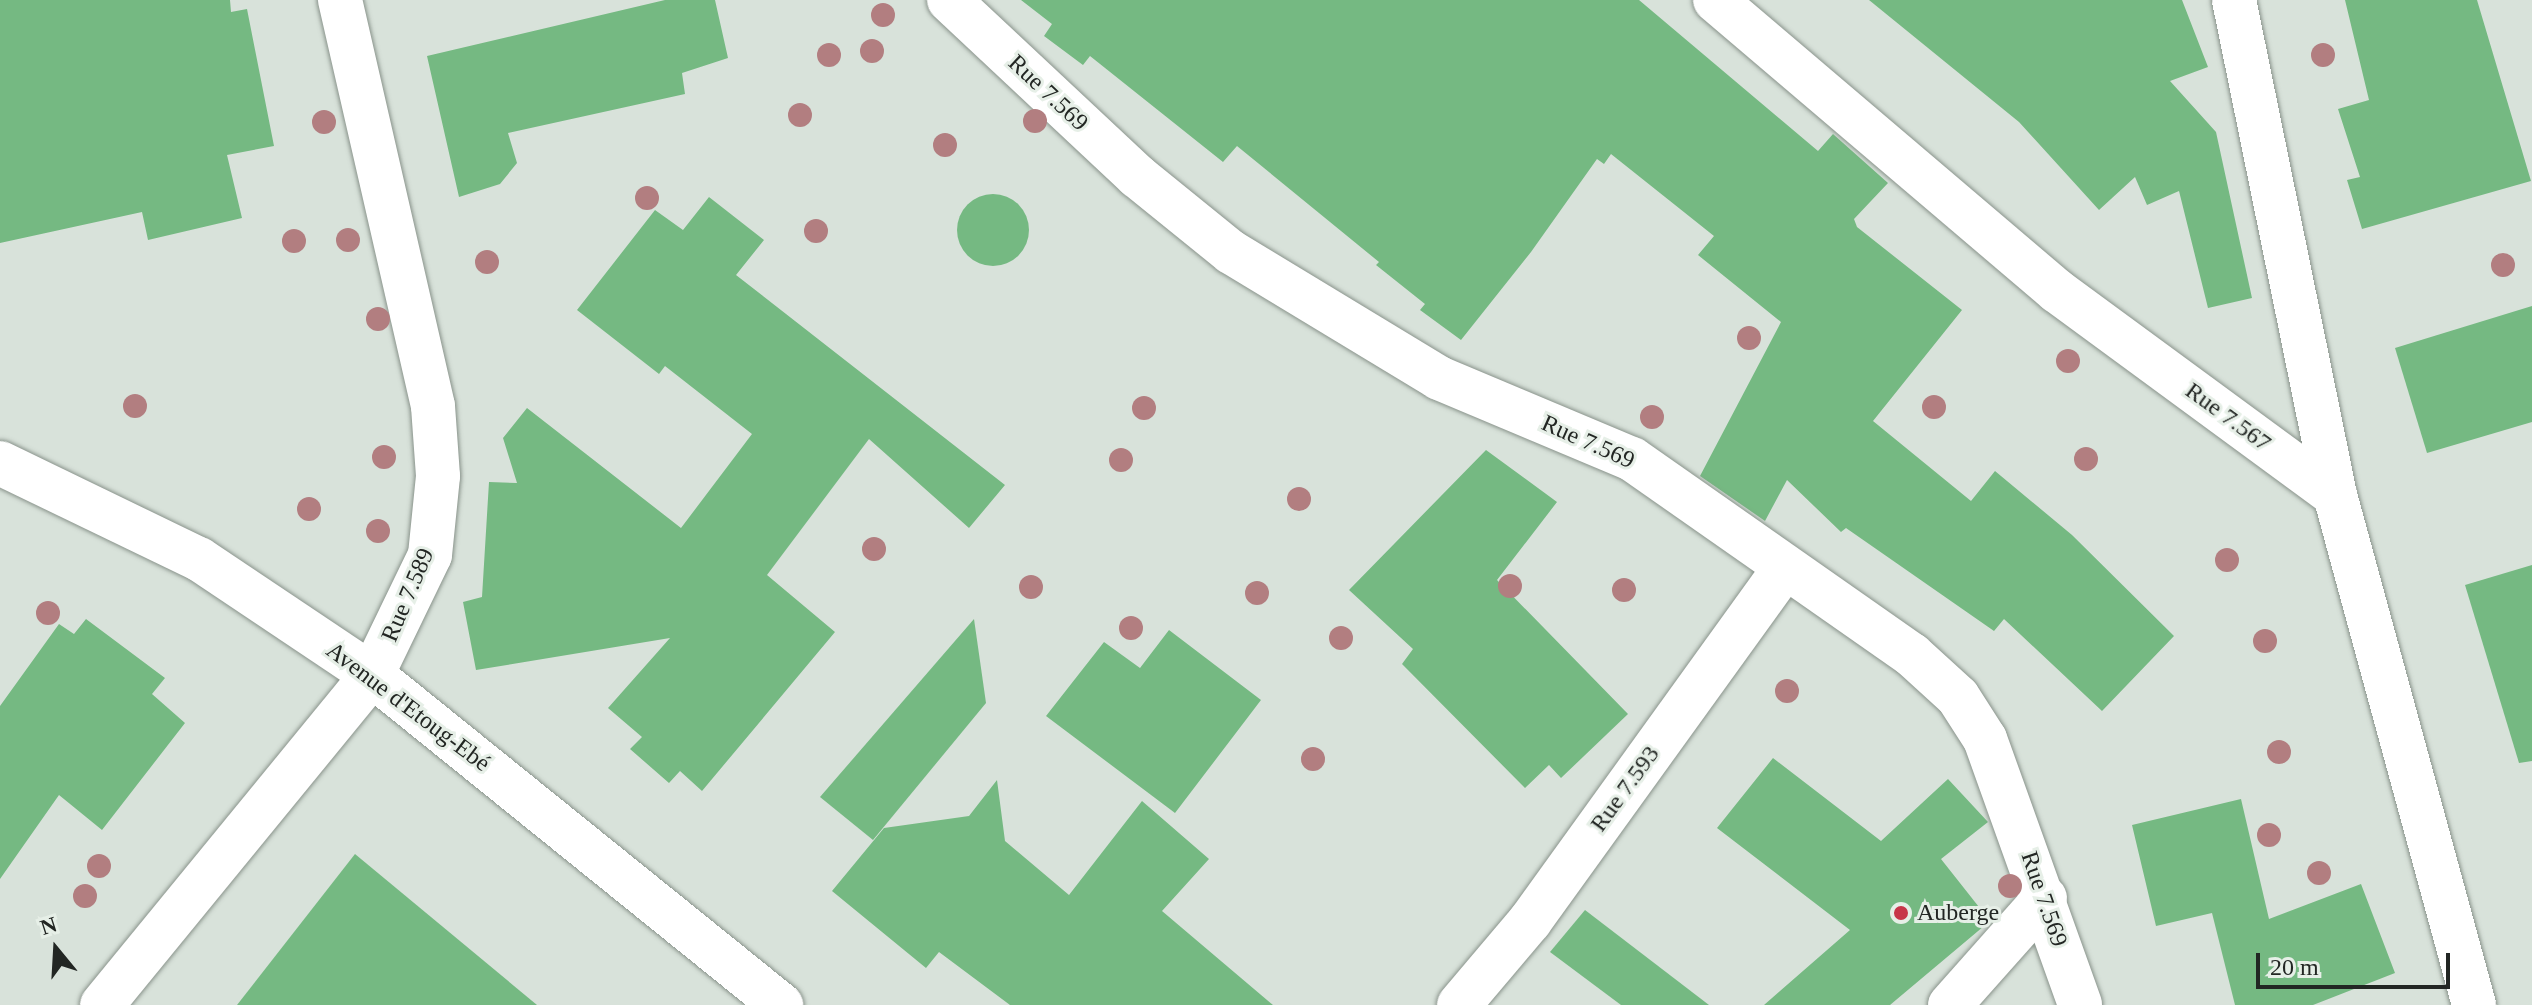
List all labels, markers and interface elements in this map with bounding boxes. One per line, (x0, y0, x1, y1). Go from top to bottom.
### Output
street label: Rue 7.569 (1002, 49, 1094, 137)
street label: Rue 7.567 (2180, 376, 2276, 458)
street label: Rue 7.569 (1537, 409, 1639, 475)
street label: Rue 7.589 (375, 544, 441, 646)
street label: Avenue d'Etoug-Ebé (320, 636, 496, 778)
street label: Rue 7.593 (1584, 741, 1666, 837)
street label: Rue 7.569 (2014, 848, 2074, 950)
place label: Auberge (1917, 899, 1999, 927)
marker: Auberge (1892, 904, 1910, 922)
north arrow (16, 909, 96, 989)
text: N (37, 911, 60, 940)
scale bar (2260, 937, 2454, 987)
text: 20 m (2270, 954, 2319, 980)

